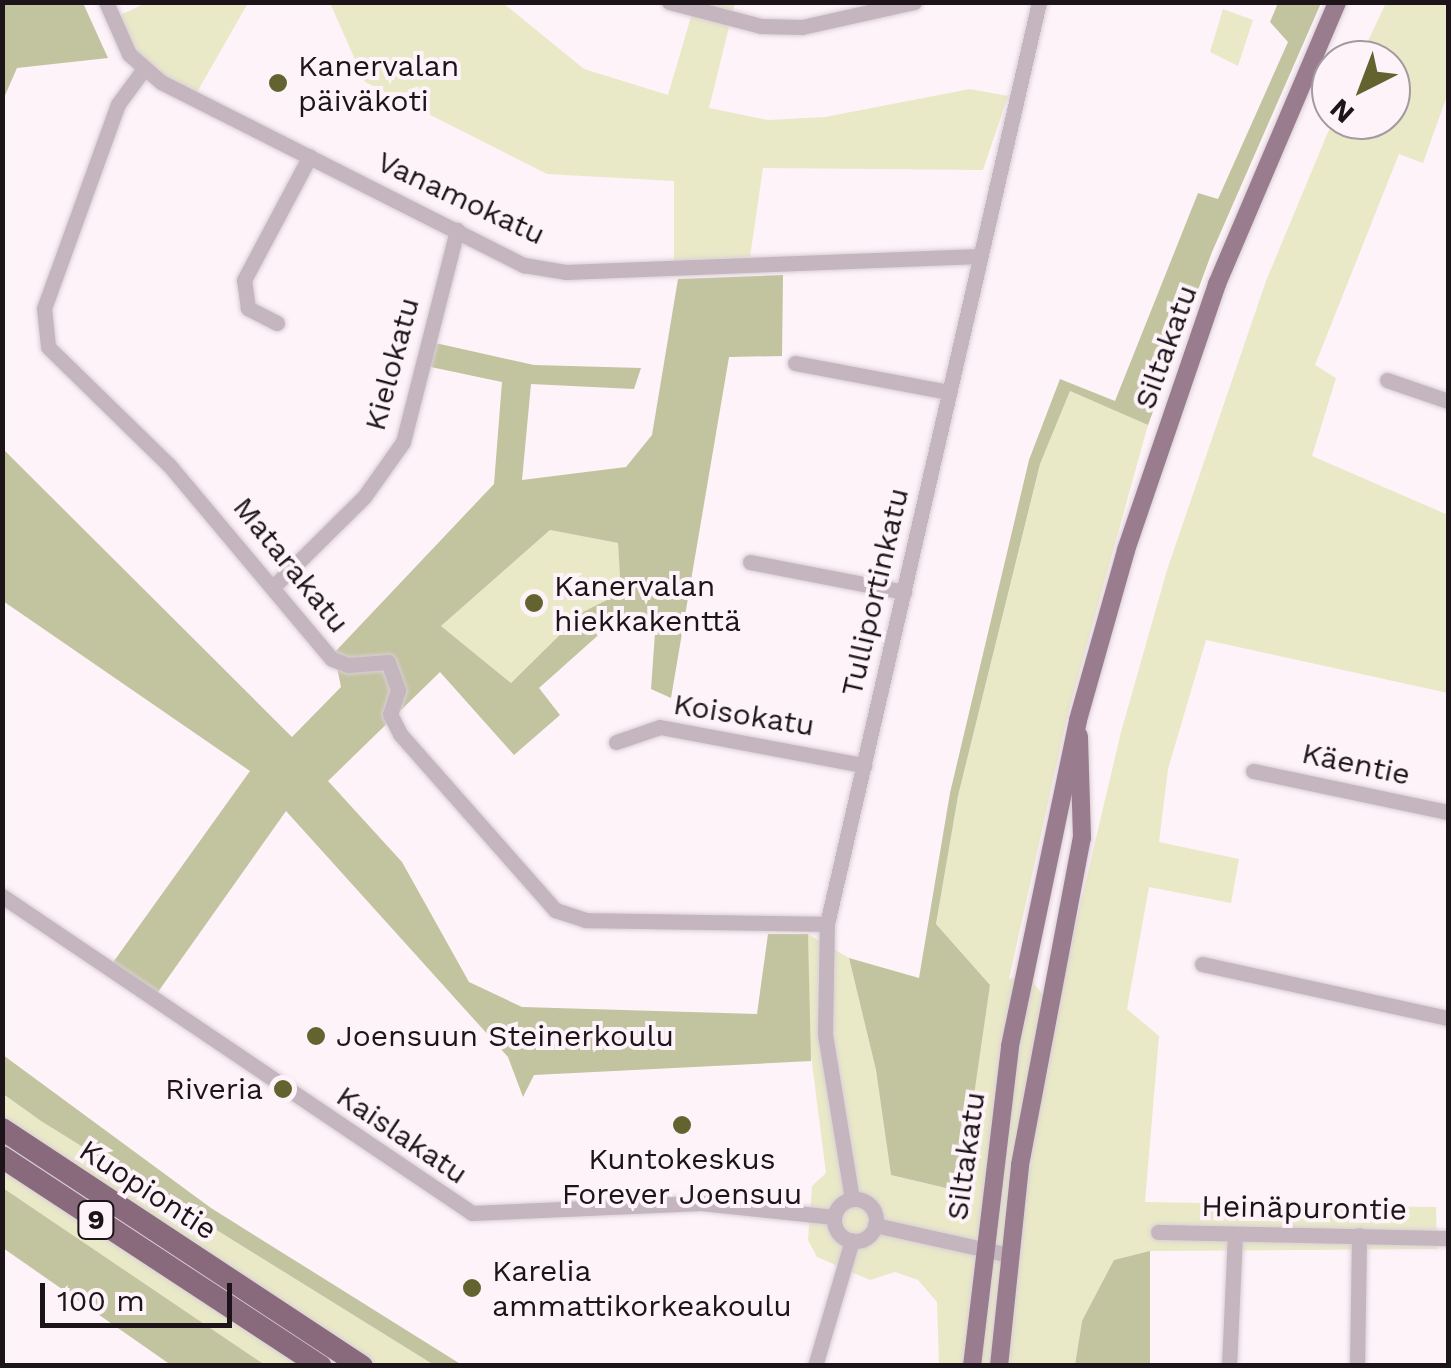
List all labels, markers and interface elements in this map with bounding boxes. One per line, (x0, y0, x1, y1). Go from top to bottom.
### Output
north arrow (1311, 40, 1411, 140)
place label: Kanervalan päiväkoti (298, 48, 459, 118)
marker: Kanervalan päiväkoti (267, 72, 289, 94)
text: N (1323, 92, 1361, 130)
street label: Vanamokatu (371, 143, 551, 253)
street label: Siltakatu (1127, 280, 1205, 414)
street label: Kielokatu (357, 294, 427, 434)
street label: Tulliportinkatu (834, 484, 916, 700)
street label: Matarakatu (225, 490, 357, 640)
place label: Kanervalan hiekkakenttä (554, 568, 741, 638)
marker: Kanervalan hiekkakenttä (523, 592, 545, 614)
street label: Koisokatu (671, 686, 817, 744)
street label: Käentie (1299, 735, 1413, 793)
place label: Joensuun Steinerkoulu (336, 1018, 674, 1054)
marker: Joensuun Steinerkoulu (305, 1025, 327, 1047)
place label: Riveria (165, 1071, 263, 1107)
marker: Riveria (272, 1078, 294, 1100)
street label: Kaislakatu (330, 1078, 474, 1192)
street label: Siltakatu (939, 1089, 993, 1223)
marker: Kuntokeskus Forever Joensuu (671, 1114, 693, 1136)
street label: Kuopiontie (73, 1132, 223, 1248)
place label: Kuntokeskus Forever Joensuu (561, 1141, 803, 1212)
street label: Heinäpurontie (1201, 1188, 1407, 1228)
road number: 9 (76, 1197, 116, 1243)
place label: Karelia ammattikorkeakoulu (492, 1253, 792, 1324)
scale bar (45, 1263, 238, 1325)
marker: Karelia ammattikorkeakoulu (461, 1277, 483, 1299)
text: 100 m (57, 1283, 145, 1318)

